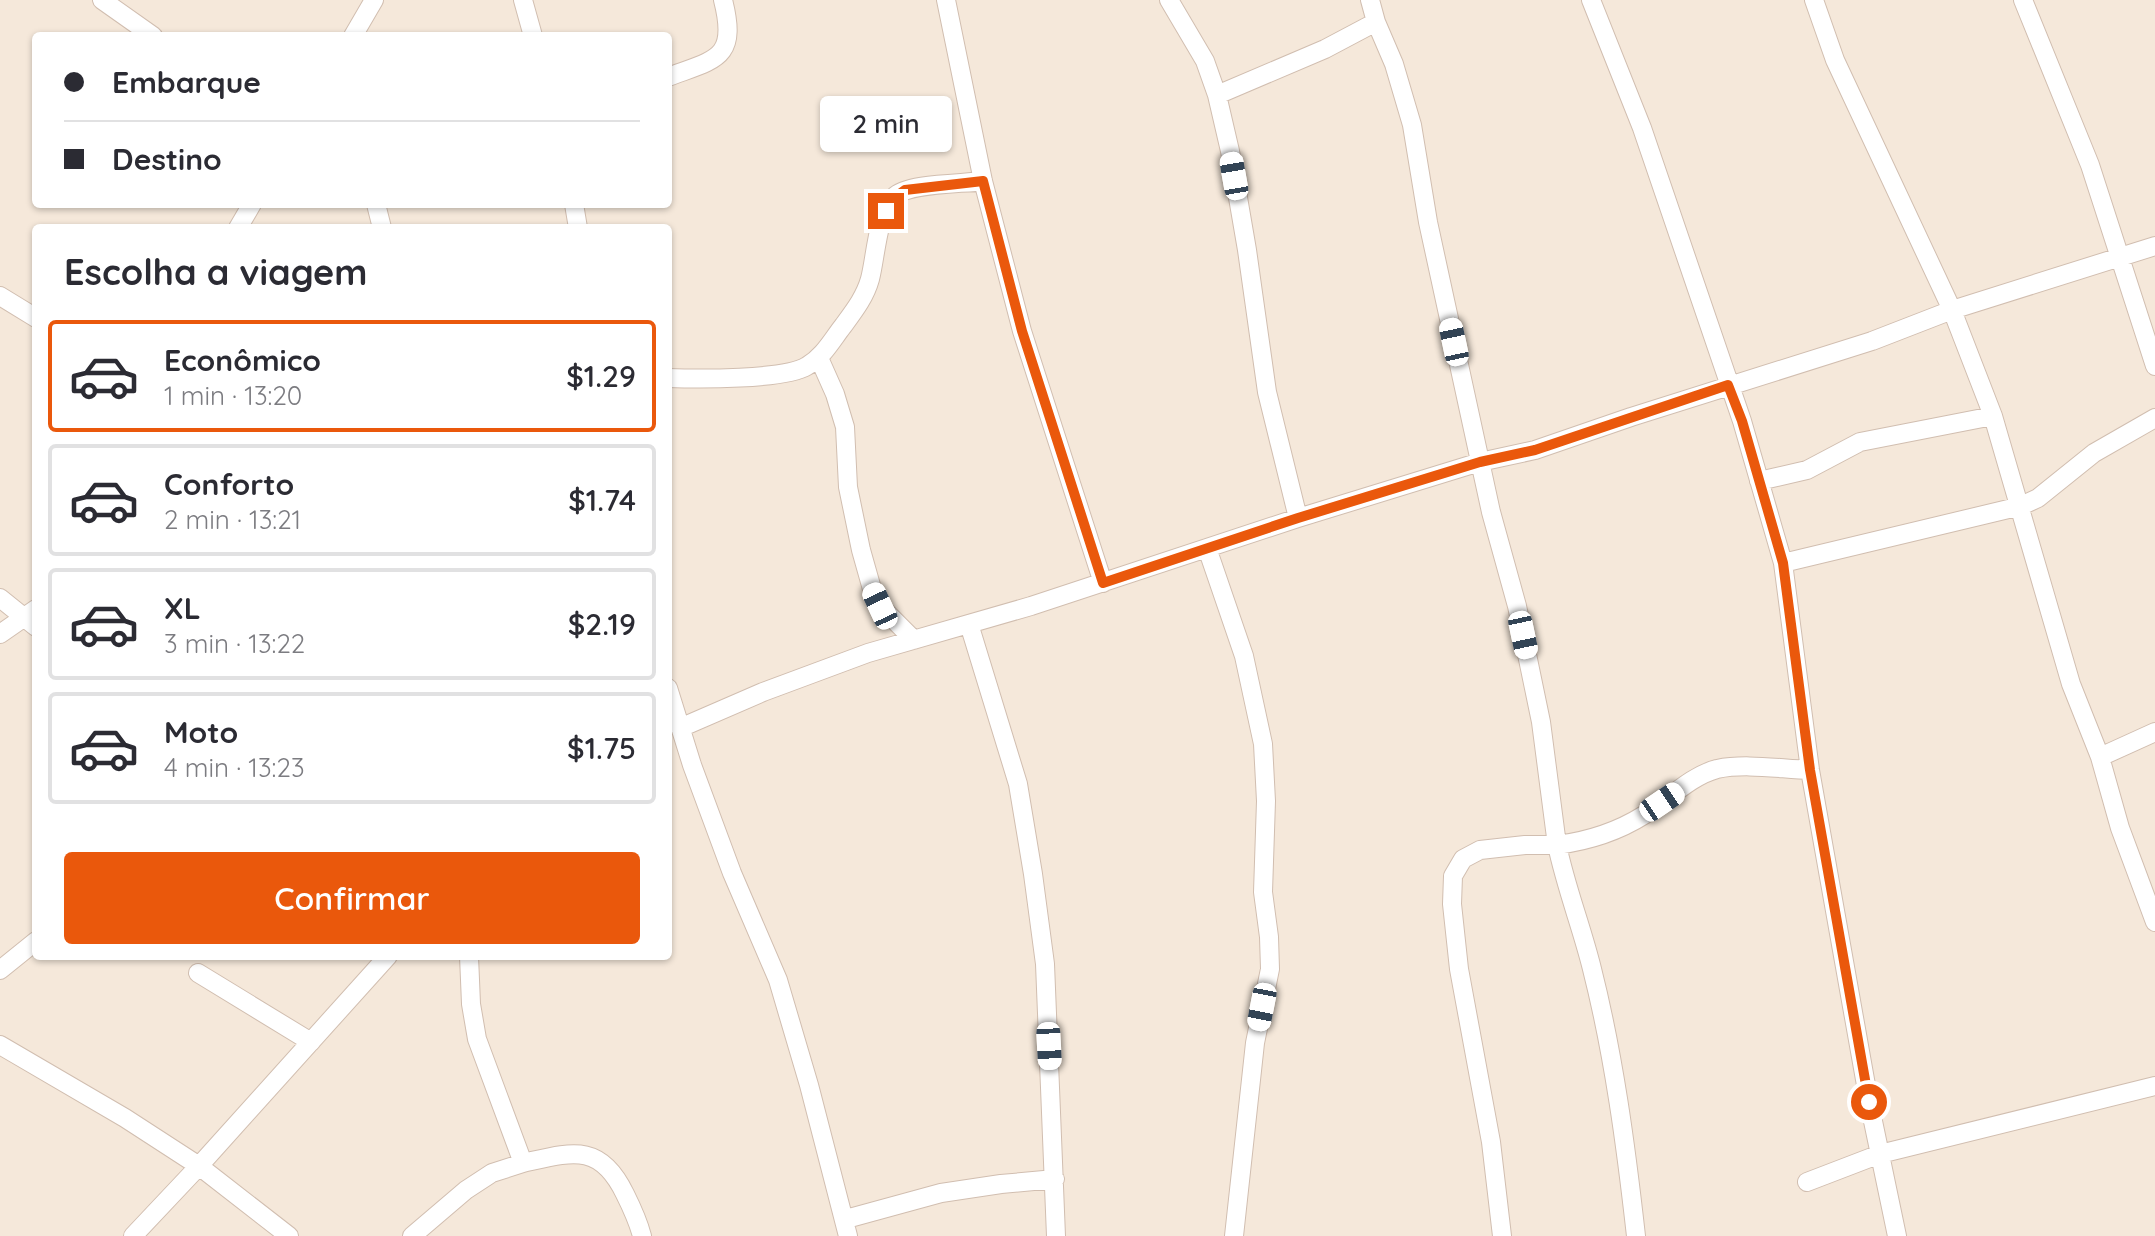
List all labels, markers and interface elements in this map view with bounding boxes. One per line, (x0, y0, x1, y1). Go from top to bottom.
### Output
text: Embarque (112, 63, 261, 101)
callout: 2 min (820, 95, 952, 151)
text: 2 min (852, 107, 920, 140)
text: Destino (112, 140, 222, 178)
car (1218, 150, 1250, 202)
route end (868, 193, 904, 229)
text: Escolha a viagem (64, 249, 367, 294)
car (1437, 316, 1471, 368)
icon: car (68, 340, 140, 412)
text: Econômico (164, 341, 321, 379)
text: $1.29 (566, 357, 636, 395)
text: 1 min · 13:20 (164, 379, 302, 412)
icon: car (68, 464, 140, 536)
text: Conforto (164, 465, 294, 503)
text: $1.74 (568, 481, 636, 519)
text: 2 min · 13:21 (164, 503, 301, 536)
car (859, 579, 901, 633)
icon: car (68, 588, 140, 660)
text: XL (164, 589, 201, 627)
text: $2.19 (568, 605, 636, 643)
car (1506, 609, 1540, 661)
text: 3 min · 13:22 (164, 627, 305, 660)
icon: car (68, 712, 140, 784)
text: Moto (164, 713, 238, 751)
text: $1.75 (567, 729, 636, 767)
text: 4 min · 13:23 (164, 751, 305, 784)
car (1635, 779, 1689, 825)
button: Confirmar (64, 852, 640, 944)
car (1246, 981, 1278, 1033)
car (1036, 1021, 1062, 1071)
route start (1851, 1084, 1887, 1120)

